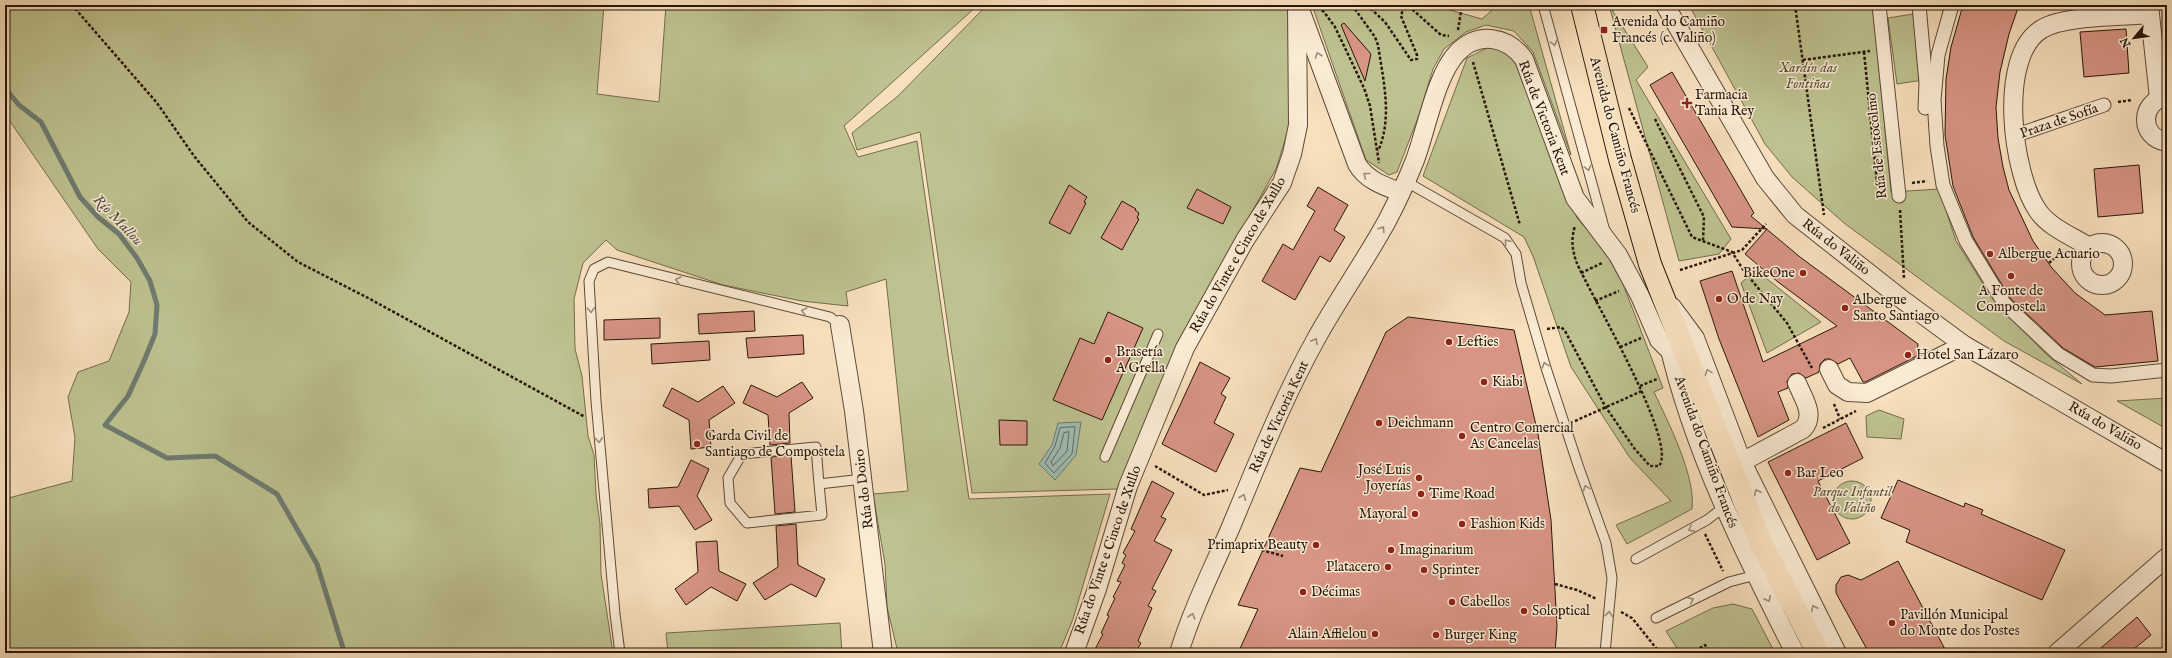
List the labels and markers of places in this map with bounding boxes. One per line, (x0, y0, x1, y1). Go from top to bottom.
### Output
place label: Avenida do Camiño Francés (c. Valiño) (1611, 13, 1726, 47)
marker: Avenida do Camiño Francés (c. Valiño) (1599, 25, 1609, 35)
place label: Farmacia Tania Rey (1695, 86, 1755, 120)
marker: Farmacia Tania Rey (1682, 98, 1692, 108)
place label: Albergue Acuario (1997, 245, 2100, 263)
marker: Albergue Acuario (1985, 249, 1995, 259)
place label: BikeOne (1743, 264, 1796, 282)
marker: BikeOne (1798, 268, 1808, 278)
marker: A Fonte de Compostela (2006, 271, 2016, 281)
place label: A Fonte de Compostela (1976, 282, 2047, 316)
place label: O de Nay (1727, 290, 1783, 308)
place label: Albergue Santo Santiago (1852, 291, 1940, 325)
marker: O de Nay (1714, 294, 1724, 304)
marker: Albergue Santo Santiago (1840, 303, 1850, 313)
place label: Lefties (1457, 333, 1498, 351)
marker: Lefties (1444, 337, 1454, 347)
place label: Brasería A Grella (1115, 343, 1166, 377)
place label: Hotel San Lázaro (1916, 346, 2019, 364)
marker: Hotel San Lázaro (1903, 350, 1913, 360)
marker: Brasería A Grella (1103, 355, 1113, 365)
place label: Kiabi (1492, 373, 1523, 391)
marker: Kiabi (1479, 377, 1489, 387)
place label: Deichmann (1387, 414, 1454, 432)
marker: Deichmann (1374, 418, 1384, 428)
place label: Centro Comercial As Cancelas (1469, 419, 1574, 453)
place label: Garda Civil de Santiago de Compostela (705, 427, 846, 461)
marker: Centro Comercial As Cancelas (1457, 431, 1467, 441)
marker: Garda Civil de Santiago de Compostela (692, 439, 702, 449)
place label: José Luis Joyerías (1356, 461, 1411, 495)
place label: Bar Leo (1796, 464, 1844, 482)
marker: Bar Leo (1783, 468, 1793, 478)
marker: José Luis Joyerías (1414, 473, 1424, 483)
place label: Time Road (1429, 485, 1495, 503)
marker: Time Road (1416, 489, 1426, 499)
place label: Mayoral (1359, 505, 1407, 523)
marker: Mayoral (1410, 509, 1420, 519)
place label: Fashion Kids (1470, 515, 1545, 533)
marker: Fashion Kids (1457, 519, 1467, 529)
place label: Primaprix Beauty (1207, 536, 1308, 554)
marker: Primaprix Beauty (1311, 540, 1321, 550)
place label: Imaginarium (1399, 541, 1474, 559)
marker: Imaginarium (1386, 545, 1396, 555)
place label: Platacero (1326, 558, 1380, 576)
place label: Sprinter (1432, 561, 1479, 579)
marker: Platacero (1383, 562, 1393, 572)
marker: Sprinter (1419, 565, 1429, 575)
place label: Décimas (1311, 583, 1360, 601)
marker: Décimas (1298, 587, 1308, 597)
place label: Cabellos (1460, 593, 1510, 611)
marker: Cabellos (1447, 597, 1457, 607)
place label: Soloptical (1532, 602, 1590, 620)
marker: Soloptical (1519, 606, 1529, 616)
place label: Pavillón Municipal do Monte dos Postes (1900, 606, 2020, 640)
marker: Pavillón Municipal do Monte dos Postes (1887, 618, 1897, 628)
place label: Alain Afflelou (1287, 625, 1367, 643)
place label: Burger King (1444, 626, 1517, 644)
marker: Alain Afflelou (1370, 629, 1380, 639)
marker: Burger King (1431, 630, 1441, 640)

